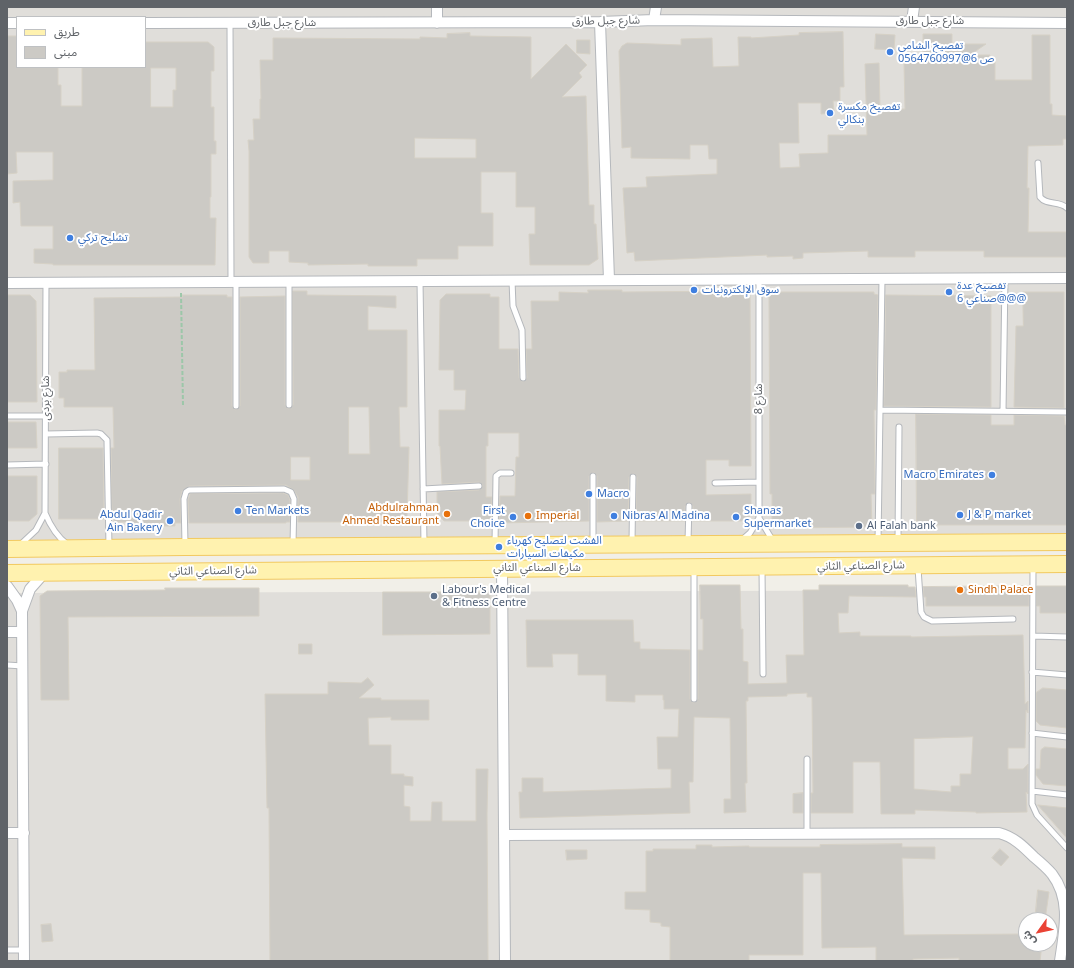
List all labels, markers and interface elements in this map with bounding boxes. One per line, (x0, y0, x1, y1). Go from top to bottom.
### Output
street label: شارع جبل طارق (572, 14, 640, 28)
street label: شارع جبل طارق (896, 14, 964, 28)
legend (16, 16, 146, 68)
street label: شارع جبل طارق (248, 16, 316, 30)
text: طريق (54, 23, 80, 40)
place label: تفصيخ الشامي ص 6@0564760997 (898, 39, 994, 65)
text: مبنى (54, 43, 77, 60)
marker: تفصيخ الشامي ص 6@0564760997 (885, 47, 895, 57)
place label: تفصيخ مكسرة بنكالي (838, 100, 900, 126)
marker: تفصيخ مكسرة بنكالي (825, 108, 835, 118)
place label: تشليح تركي (78, 231, 128, 245)
marker: تشليح تركي (65, 233, 75, 243)
place label: تفصيخ عدة صناعي 6@@@ (957, 279, 1026, 305)
place label: سوق الإلكترونيات (702, 283, 779, 297)
marker: سوق الإلكترونيات (689, 285, 699, 295)
marker: تفصيخ عدة صناعي 6@@@ (944, 287, 954, 297)
street label: شارع بردى (39, 376, 53, 420)
street label: شارع 8 (752, 384, 766, 414)
place label: Macro Emirates (904, 468, 984, 482)
marker: Macro Emirates (987, 470, 997, 480)
place label: Macro (597, 487, 629, 501)
marker: Macro (584, 489, 594, 499)
place label: Abdulrahman Ahmed Restaurant (343, 501, 439, 527)
place label: Ten Markets (246, 504, 309, 518)
place label: First Choice (470, 504, 505, 530)
place label: Shanas Supermarket (744, 504, 811, 530)
marker: Ten Markets (233, 506, 243, 516)
place label: Abdul Qadir Ain Bakery (100, 508, 162, 534)
place label: J & P market (968, 508, 1031, 522)
marker: Abdulrahman Ahmed Restaurant (442, 509, 452, 519)
place label: Imperial (536, 509, 579, 523)
place label: Nibras Al Madina (622, 509, 710, 523)
marker: J & P market (955, 510, 965, 520)
marker: Imperial (523, 511, 533, 521)
marker: Nibras Al Madina (609, 511, 619, 521)
marker: First Choice (508, 512, 518, 522)
marker: Shanas Supermarket (731, 512, 741, 522)
marker: Abdul Qadir Ain Bakery (165, 516, 175, 526)
place label: Al Falah bank (867, 519, 936, 533)
marker: Al Falah bank (854, 521, 864, 531)
place label: الفشت لتصلیح کھرباء مکیفات السیارات (507, 534, 602, 560)
marker: الفشت لتصلیح کھرباء مکیفات السیارات (494, 542, 504, 552)
street label: شارع الصناعي الثاني (817, 559, 905, 573)
street label: شارع الصناعي الثاني (493, 561, 581, 575)
street label: شارع الصناعي الثاني (169, 564, 257, 578)
place label: Labour's Medical & Fitness Centre (442, 583, 529, 609)
place label: Sindh Palace (968, 583, 1033, 597)
marker: Sindh Palace (955, 585, 965, 595)
marker: Labour's Medical & Fitness Centre (429, 591, 439, 601)
north arrow (1018, 912, 1058, 952)
text: ش (1018, 928, 1039, 949)

